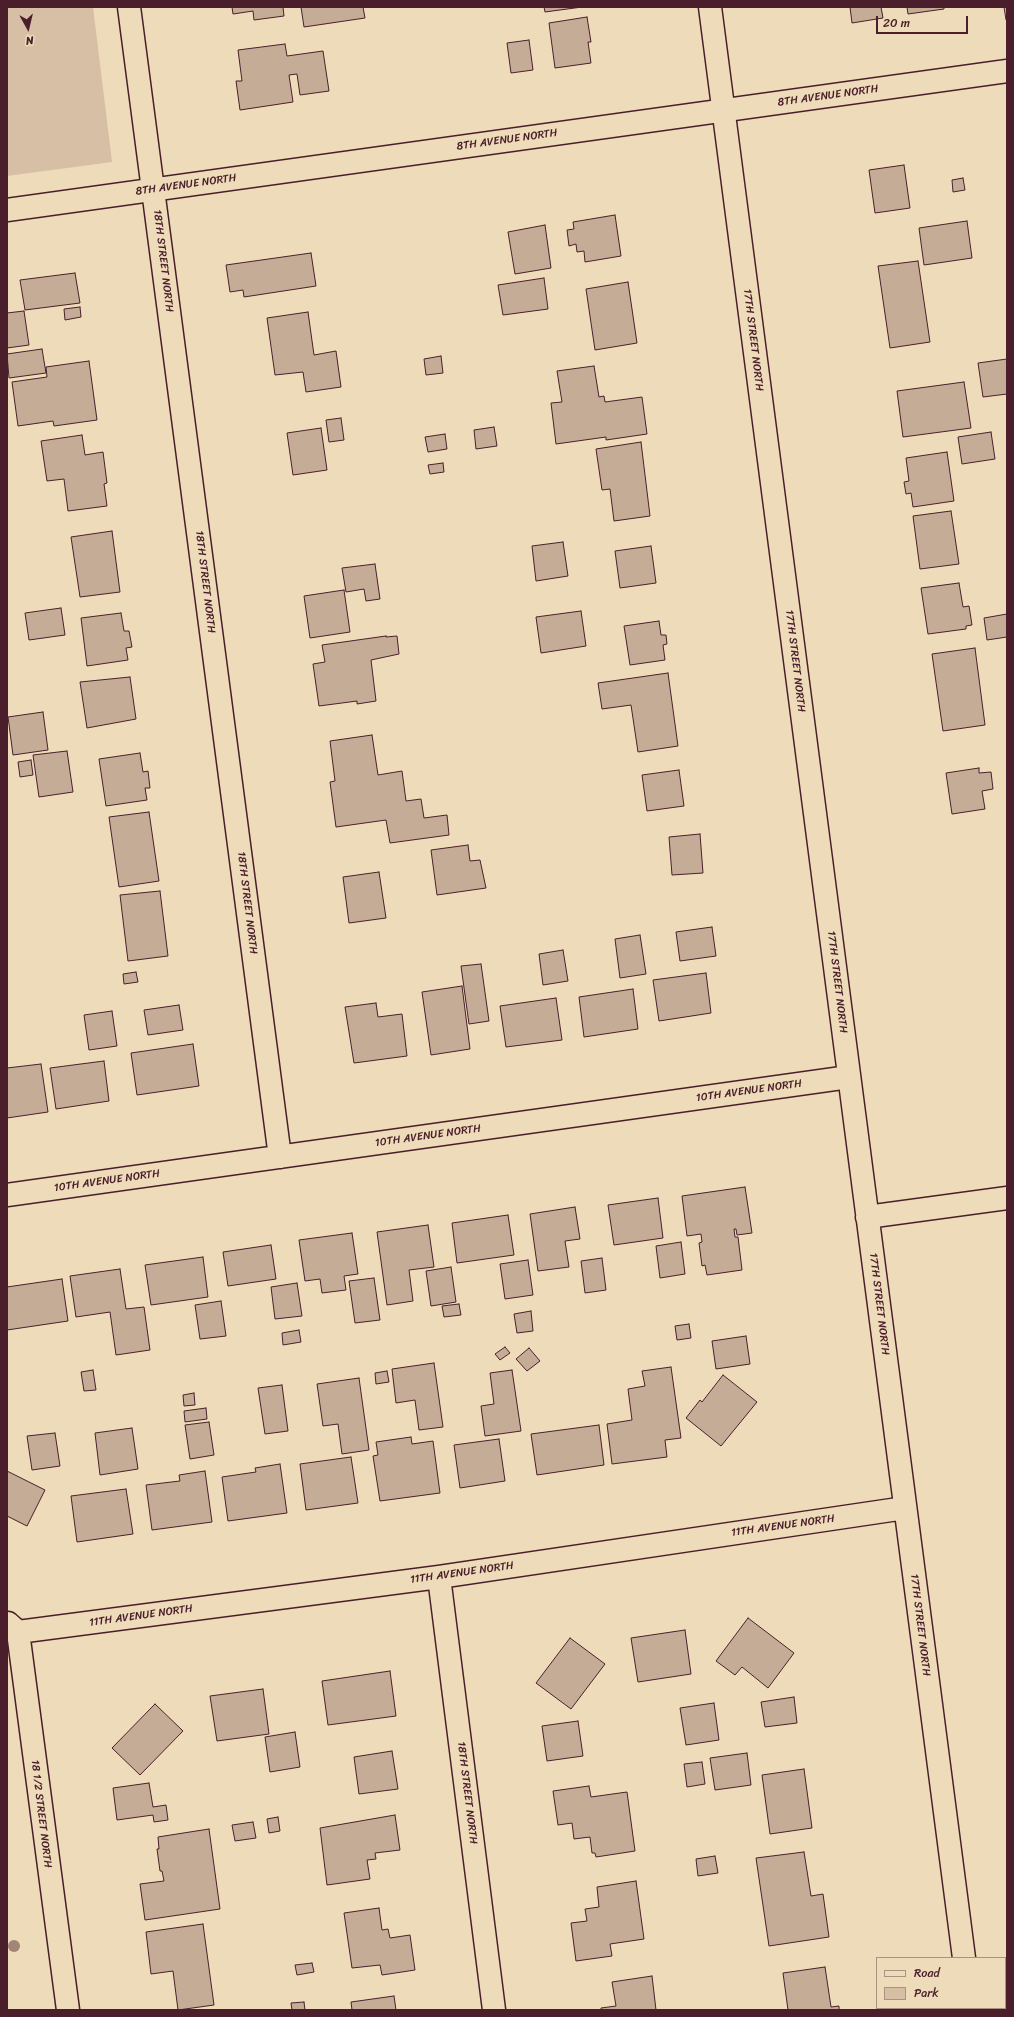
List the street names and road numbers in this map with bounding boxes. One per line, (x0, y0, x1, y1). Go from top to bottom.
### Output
street label: 8TH AVENUE NORTH (777, 82, 879, 110)
street label: 8TH AVENUE NORTH (456, 126, 558, 154)
street label: 8TH AVENUE NORTH (135, 171, 237, 199)
street label: 18TH STREET NORTH (150, 209, 176, 313)
street label: 17TH STREET NORTH (740, 288, 766, 392)
street label: 18TH STREET NORTH (192, 530, 218, 634)
street label: 17TH STREET NORTH (782, 609, 808, 713)
street label: 18TH STREET NORTH (234, 851, 260, 955)
street label: 17TH STREET NORTH (824, 930, 850, 1034)
street label: 10TH AVENUE NORTH (695, 1077, 803, 1105)
street label: 10TH AVENUE NORTH (374, 1122, 482, 1150)
street label: 10TH AVENUE NORTH (53, 1167, 161, 1195)
street label: 17TH STREET NORTH (866, 1252, 892, 1356)
street label: 11TH AVENUE NORTH (730, 1512, 836, 1540)
street label: 11TH AVENUE NORTH (409, 1559, 515, 1587)
street label: 17TH STREET NORTH (907, 1573, 933, 1677)
street label: 11TH AVENUE NORTH (88, 1602, 194, 1630)
street label: 18TH STREET NORTH (454, 1741, 480, 1845)
street label: 18 1/2 STREET NORTH (28, 1759, 54, 1869)

